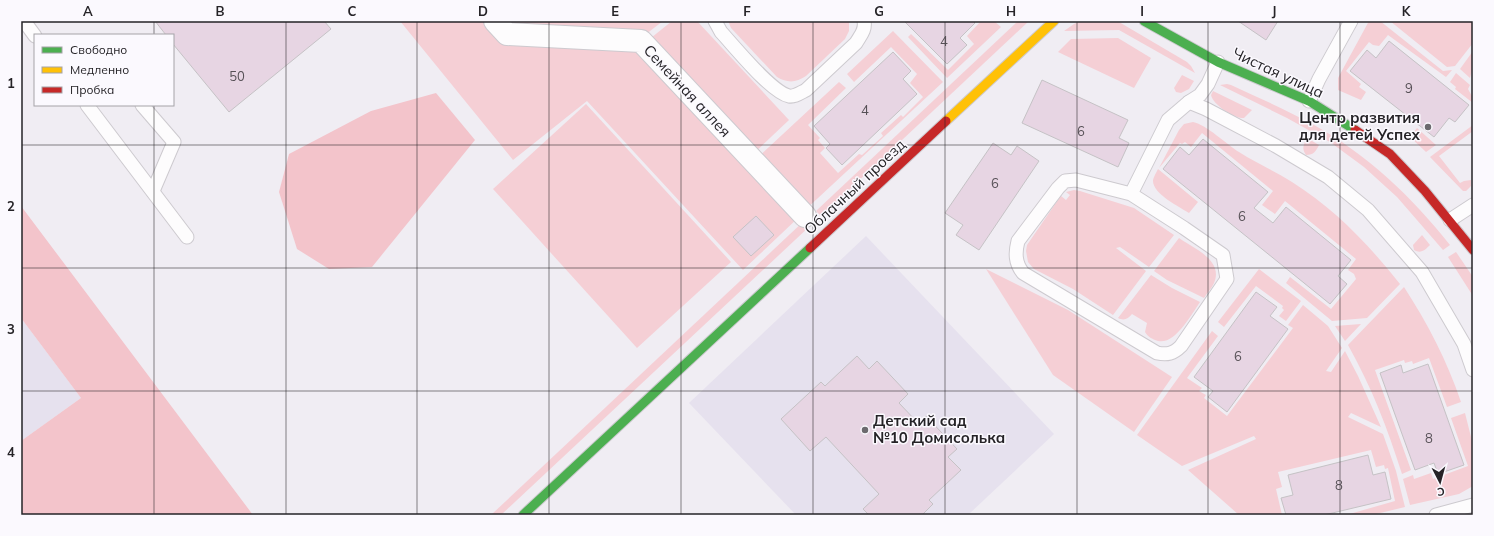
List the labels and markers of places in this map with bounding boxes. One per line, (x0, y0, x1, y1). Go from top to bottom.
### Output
place label: Центр развития для детей Успех (1299, 108, 1421, 144)
marker: Центр развития для детей Успех (1423, 122, 1433, 132)
place label: Детский сад №10 Домисолька (873, 411, 1005, 447)
marker: Детский сад №10 Домисолька (860, 425, 870, 435)

